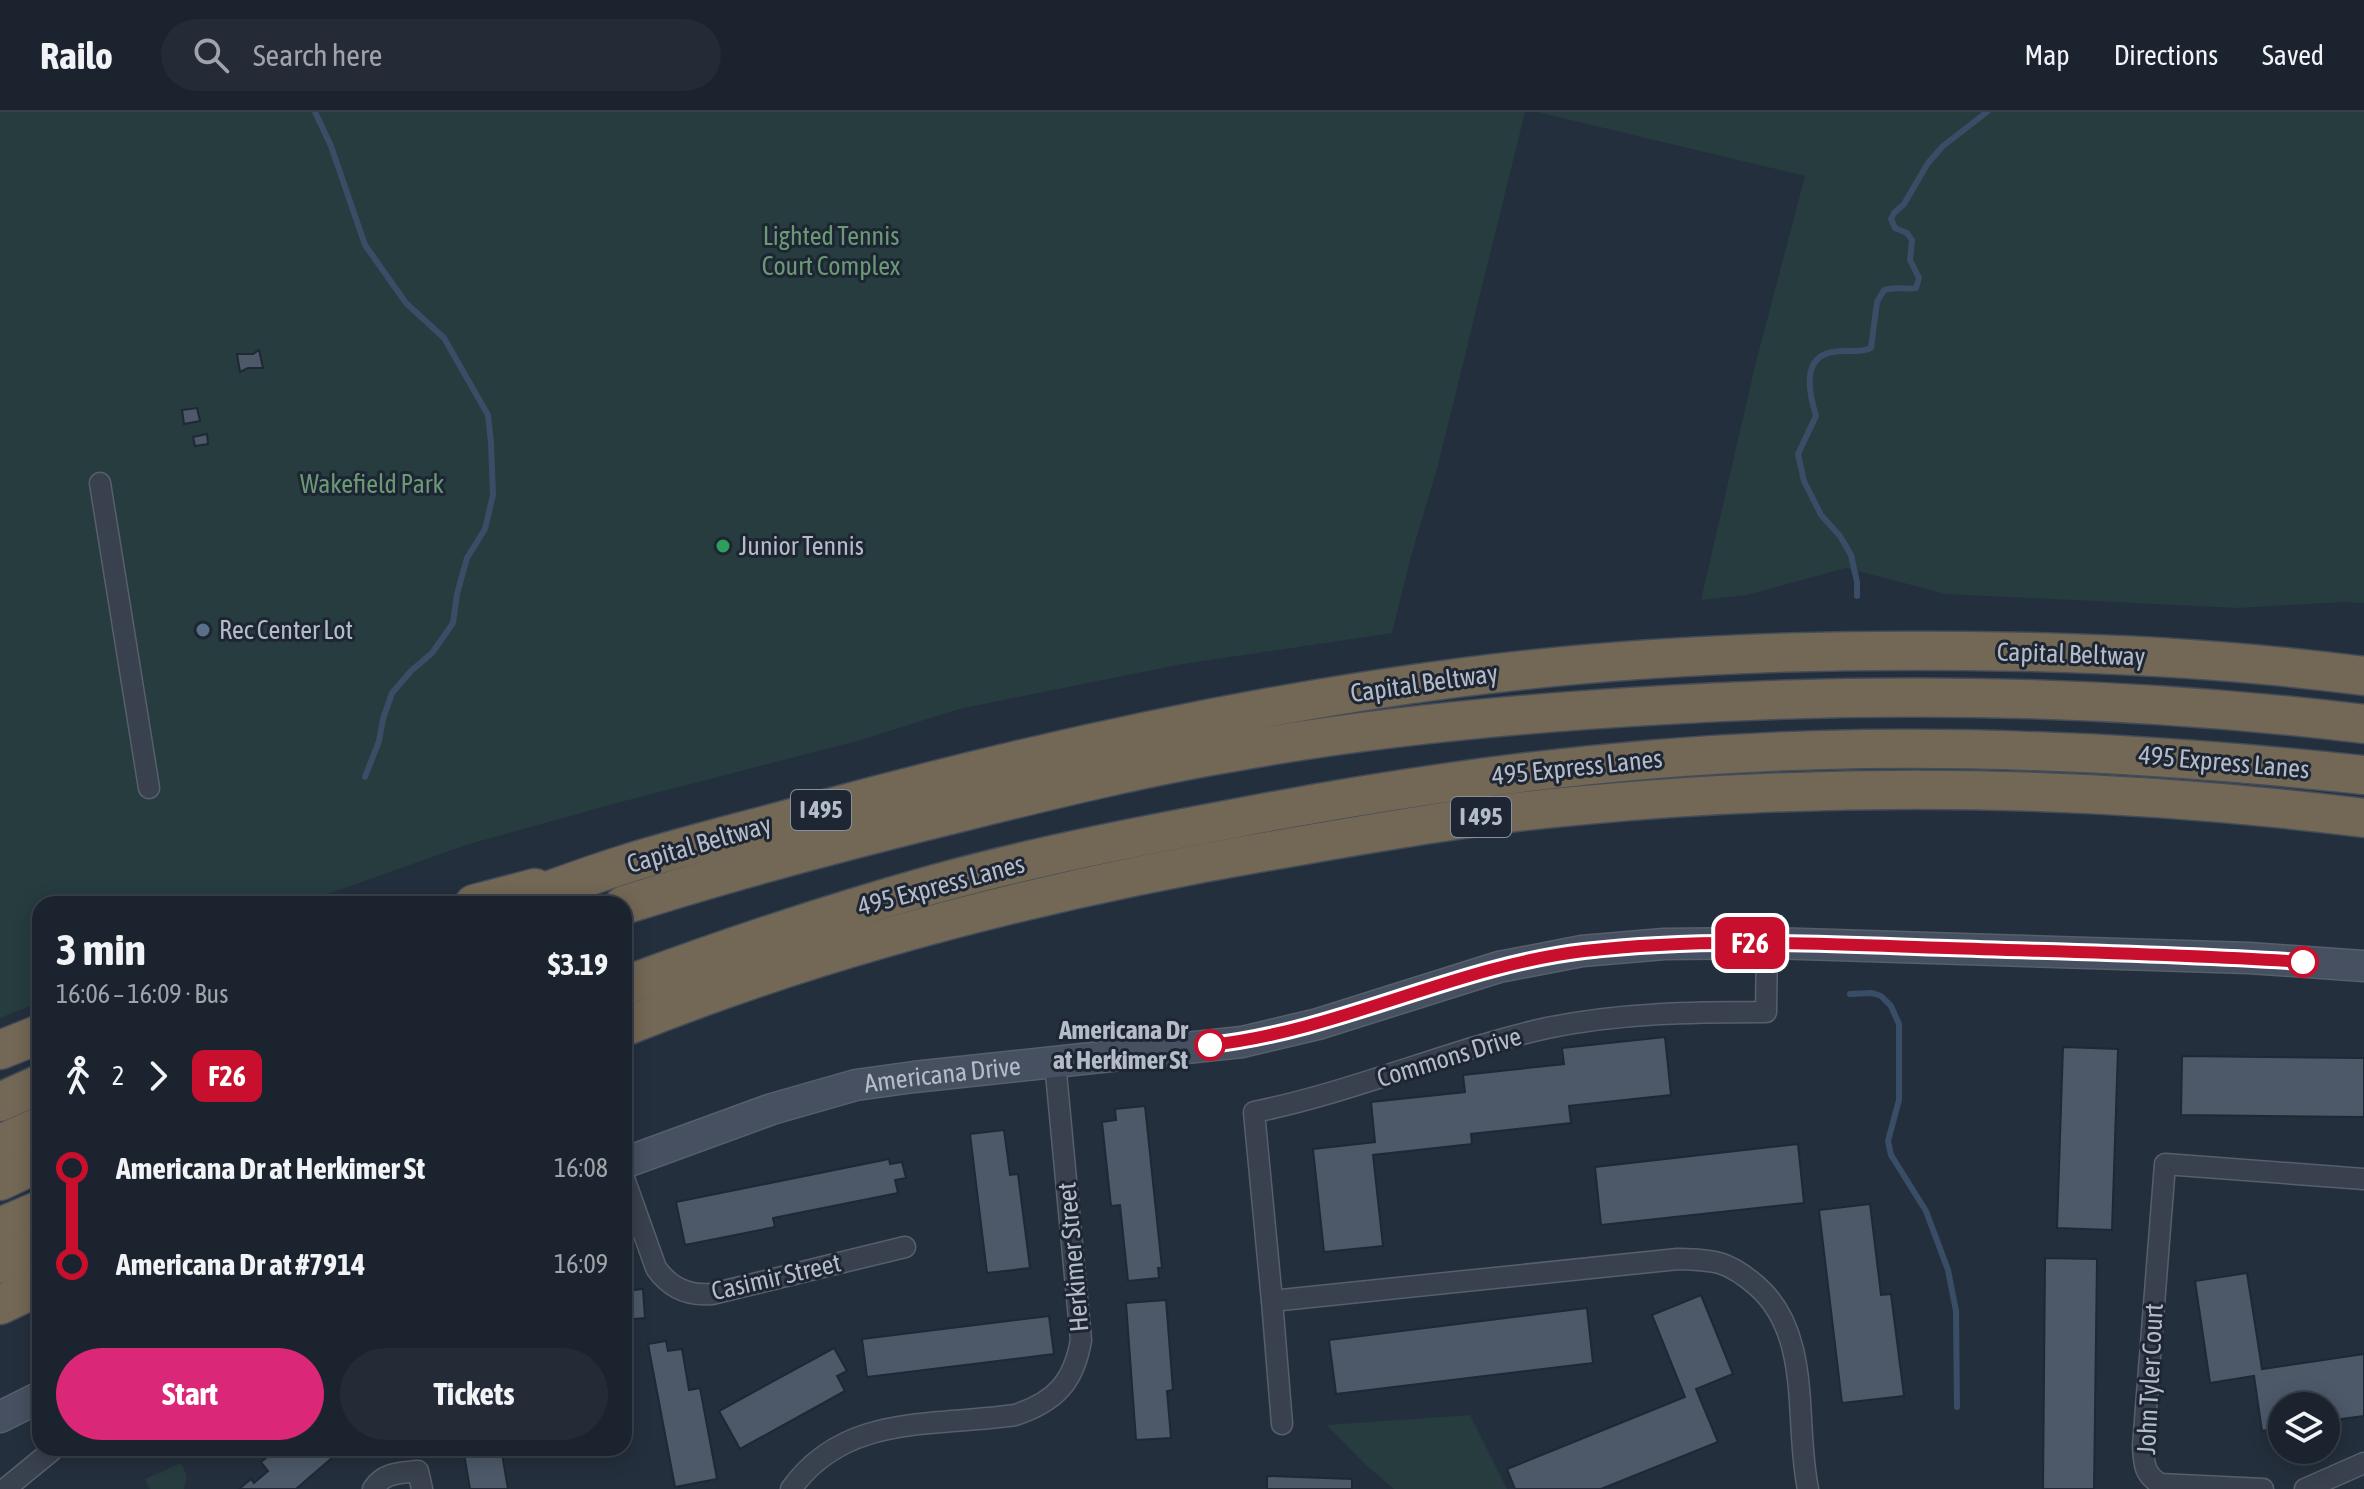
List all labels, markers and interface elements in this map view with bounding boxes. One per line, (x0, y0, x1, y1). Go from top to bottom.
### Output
search box (161, 19, 721, 91)
icon: search (189, 33, 233, 77)
text: Railo (40, 34, 113, 77)
text: Search here (253, 38, 382, 72)
text: Map (2025, 39, 2070, 71)
text: Directions (2114, 39, 2218, 71)
text: Saved (2262, 39, 2324, 71)
park label: Lighted Tennis Court Complex (762, 221, 901, 281)
park label: Wakefield Park (300, 469, 444, 499)
place label: Junior Tennis (739, 531, 864, 561)
marker: Junior Tennis (714, 537, 732, 555)
place label: Rec Center Lot (219, 615, 353, 645)
marker: Rec Center Lot (194, 621, 212, 639)
street label: Capital Beltway (1996, 636, 2146, 672)
street label: Capital Beltway (1348, 658, 1500, 708)
street label: 495 Express Lanes (2137, 740, 2311, 784)
street label: 495 Express Lanes (1490, 743, 1664, 791)
road number: I 495 (791, 790, 851, 830)
road number: I 495 (1451, 797, 1511, 837)
street label: Capital Beltway (623, 809, 775, 879)
street label: 495 Express Lanes (854, 848, 1028, 922)
line badge: F26 (1704, 917, 1796, 969)
text: 3 min (56, 924, 146, 974)
text: F26 (1731, 927, 1769, 959)
text: $3.19 (548, 947, 608, 981)
unlabelled marker (2288, 947, 2318, 977)
text: 16:06 – 16:09 · Bus (56, 979, 228, 1009)
place label: Americana Dr at Herkimer St (1053, 1015, 1189, 1075)
street label: Commons Drive (1373, 1021, 1525, 1093)
marker: Americana Dr at Herkimer St (1195, 1030, 1225, 1060)
street label: Americana Drive (862, 1051, 1022, 1099)
icon: walk (56, 1054, 100, 1098)
icon: forward (136, 1054, 180, 1098)
text: F26 (208, 1060, 246, 1092)
text: 2 (112, 1061, 124, 1091)
text: Americana Dr at Herkimer St (116, 1151, 425, 1185)
text: 16:08 (554, 1153, 608, 1183)
street label: Herkimer Street (1052, 1181, 1094, 1333)
text: Americana Dr at #7914 (116, 1247, 365, 1281)
street label: Casimir Street (708, 1248, 844, 1306)
text: 16:09 (554, 1249, 608, 1279)
street label: John Tyler Court (2131, 1303, 2169, 1455)
button: Start (56, 1348, 324, 1440)
button: Tickets (340, 1348, 608, 1440)
map controls (2268, 1392, 2340, 1464)
button: layers (2268, 1392, 2340, 1464)

